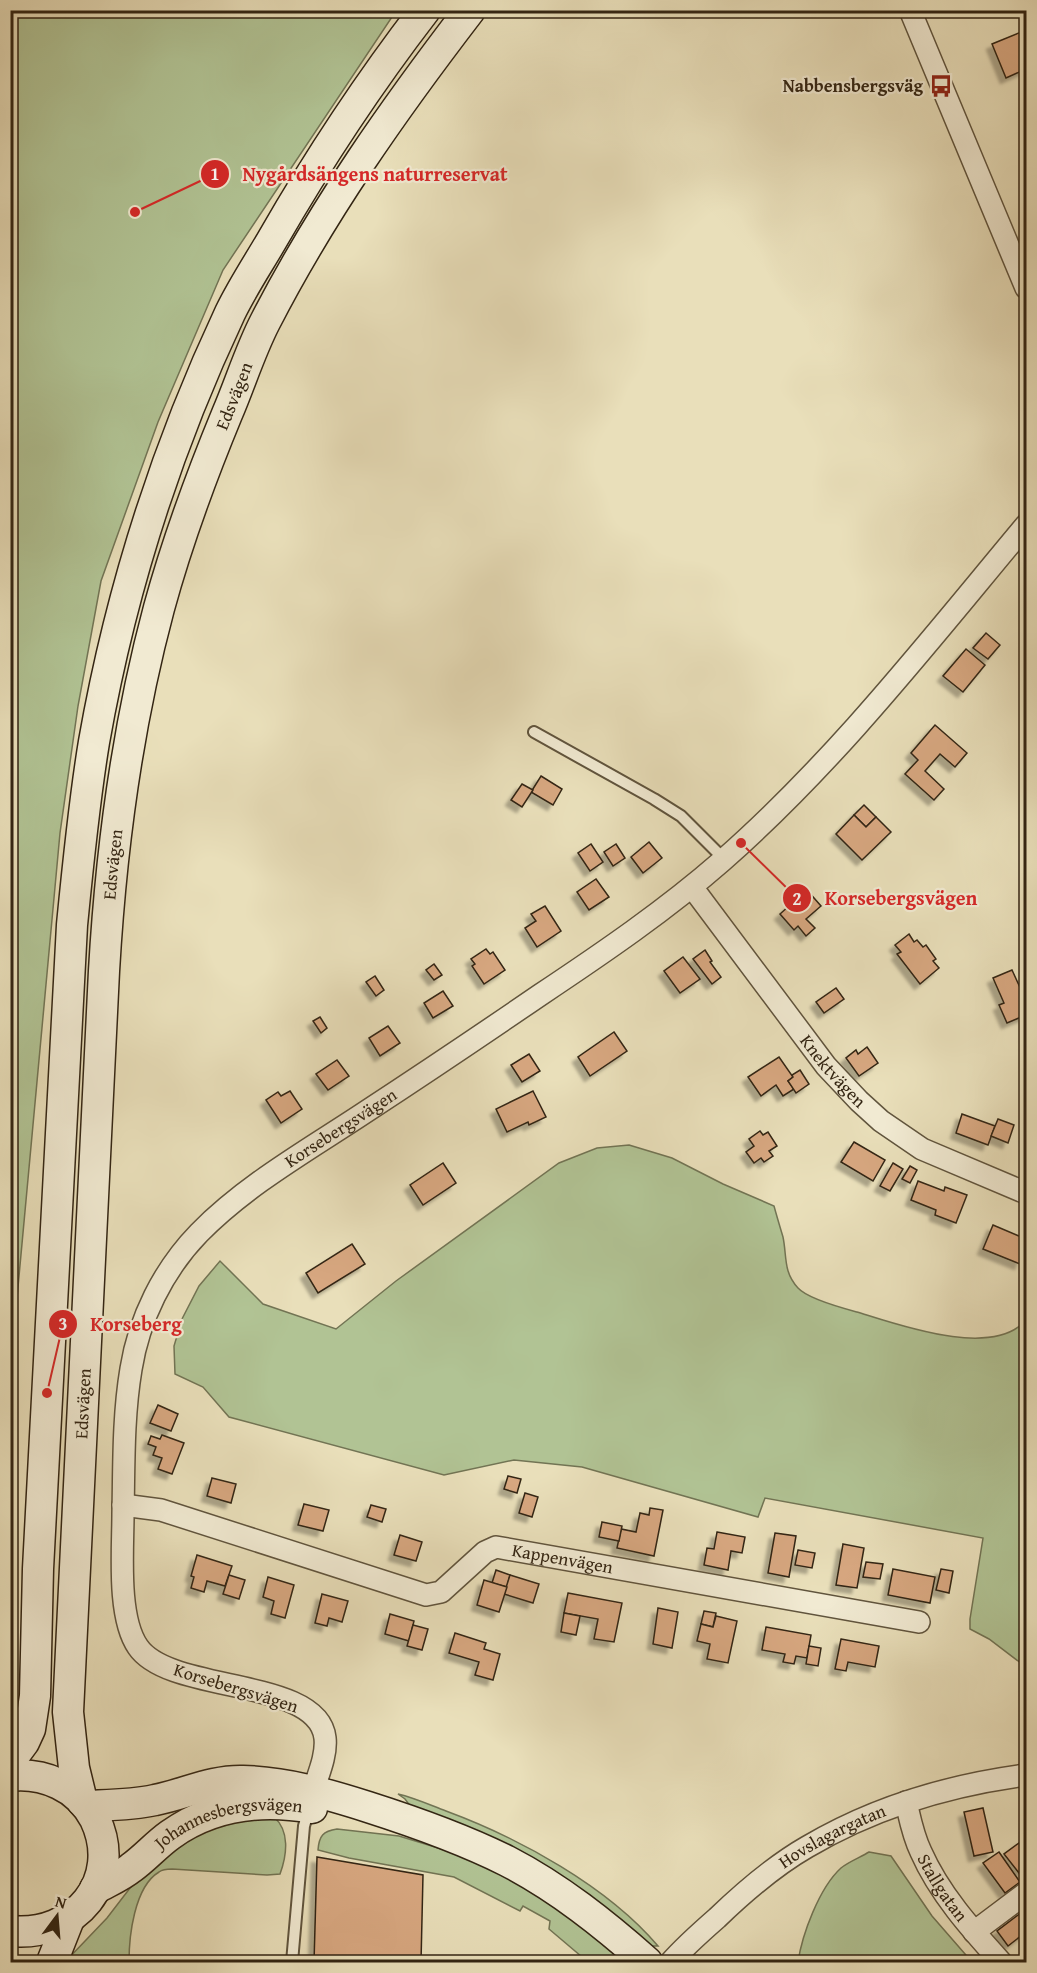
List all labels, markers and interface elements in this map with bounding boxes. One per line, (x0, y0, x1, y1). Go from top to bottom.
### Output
place label: Nabbensbergsväg (783, 72, 924, 99)
bus stop icon: Nabbensbergsväg (928, 73, 954, 99)
callout: Nygårdsängens naturreservat (200, 155, 519, 193)
text: Nygårdsängens naturreservat (242, 159, 508, 188)
text: 1 (210, 160, 220, 187)
street label: Edsvägen (208, 358, 259, 434)
street label: Edsvägen (95, 828, 130, 901)
callout: Korsebergsvägen (782, 879, 989, 917)
text: Korsebergsvägen (825, 883, 978, 912)
text: 2 (792, 885, 802, 912)
street label: Knektvägen (794, 1028, 872, 1114)
street label: Korsebergsvägen (279, 1081, 402, 1174)
callout: Korseberg (48, 1305, 194, 1343)
text: Korseberg (90, 1309, 182, 1338)
text: 3 (58, 1310, 68, 1337)
street label: Edsvägen (67, 1368, 98, 1440)
street label: Kappenvägen (510, 1536, 615, 1581)
street label: Korsebergsvägen (170, 1656, 302, 1719)
street label: Johannesbergsvägen (146, 1790, 304, 1857)
street label: Hovslagargatan (773, 1797, 890, 1875)
street label: Stallgatan (911, 1849, 975, 1927)
north arrow (27, 1886, 87, 1946)
text: N (53, 1889, 70, 1915)

